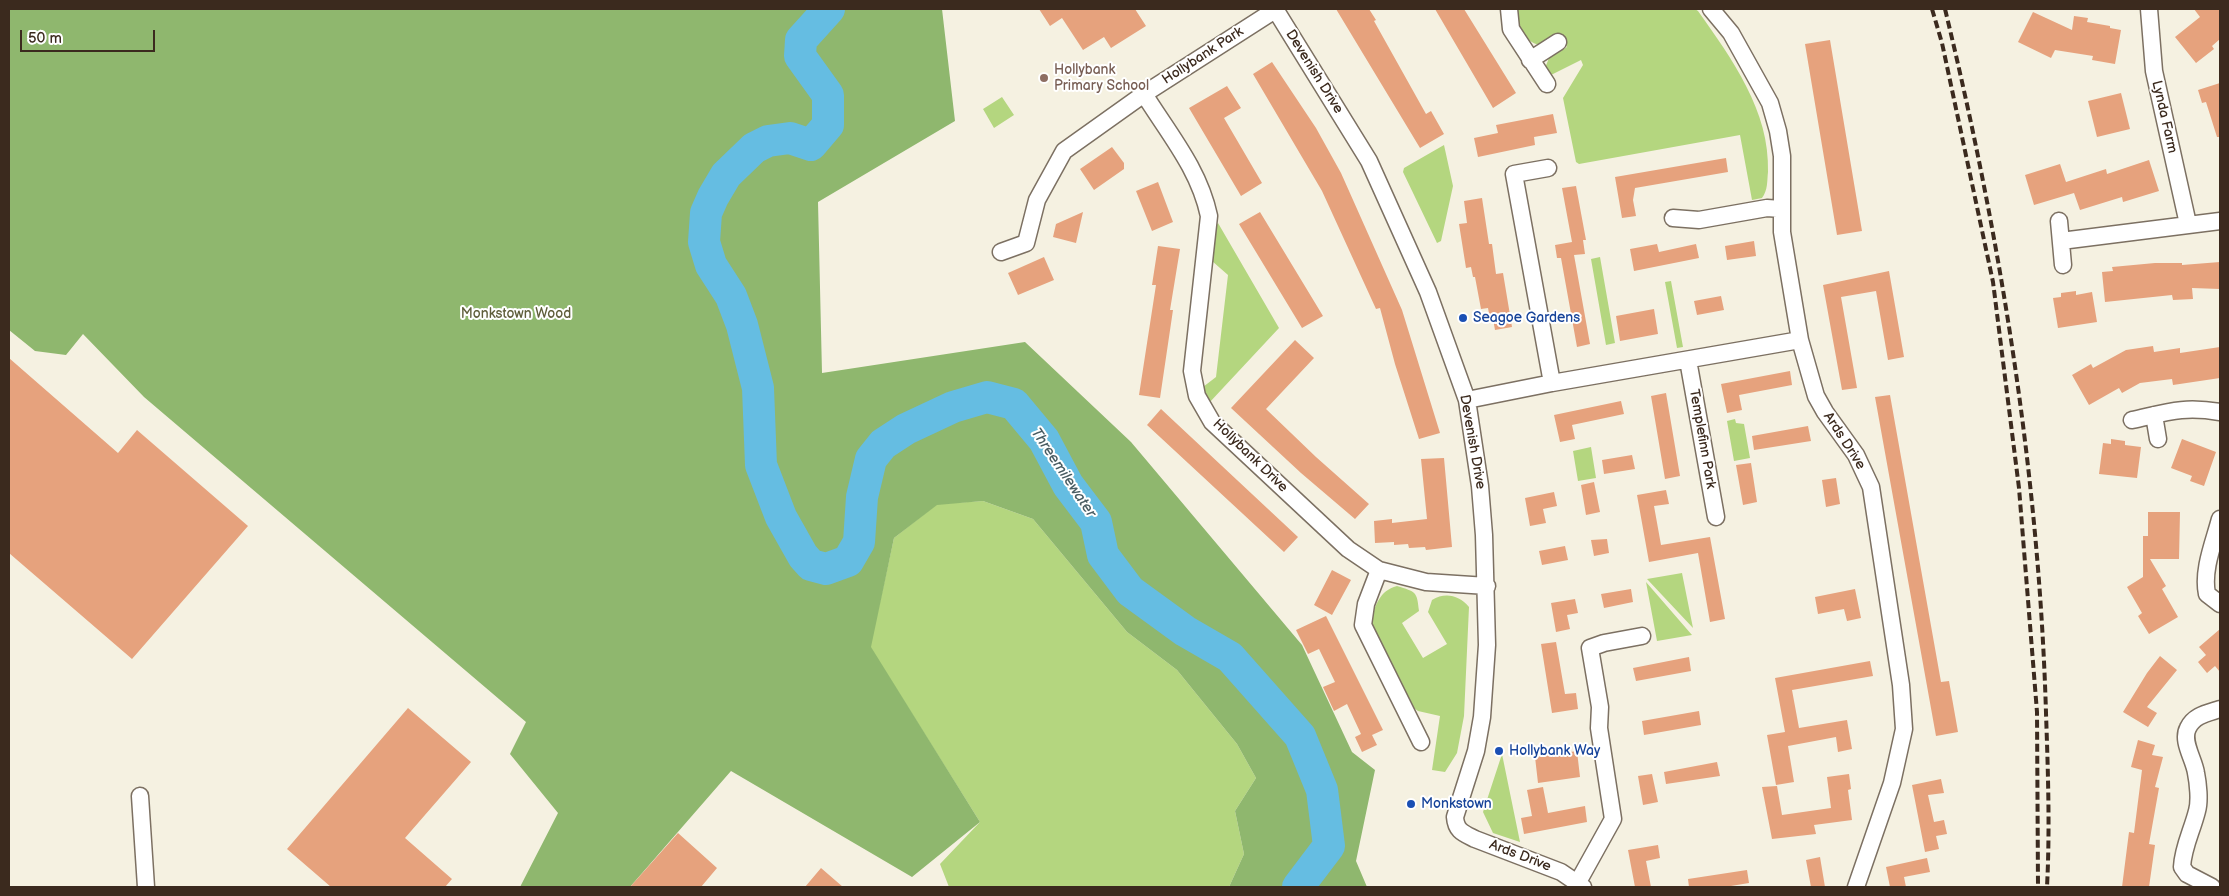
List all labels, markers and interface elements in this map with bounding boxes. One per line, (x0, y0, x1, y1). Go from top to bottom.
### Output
scale bar (22, 20, 158, 52)
street label: Hollybank Park (1159, 24, 1247, 88)
street label: Devenish Drive (1282, 27, 1346, 117)
text: 50 m (28, 29, 62, 48)
place label: Hollybank Primary School (1054, 62, 1149, 94)
marker: Hollybank Primary School (1038, 72, 1050, 84)
street label: Lynda Farm (2148, 79, 2180, 155)
park label: Monkstown Wood (461, 306, 571, 322)
place label: Seagoe Gardens (1473, 310, 1580, 326)
marker: Seagoe Gardens (1457, 312, 1469, 324)
street label: Templefinn Park (1685, 388, 1719, 490)
street label: Devenish Drive (1455, 393, 1489, 491)
street label: Ards Drive (1819, 409, 1869, 473)
street label: Hollybank Drive (1209, 416, 1291, 496)
water label: Threemilewater (1027, 425, 1099, 521)
place label: Hollybank Way (1509, 743, 1600, 759)
marker: Hollybank Way (1493, 745, 1505, 757)
place label: Monkstown (1421, 796, 1492, 812)
marker: Monkstown (1405, 798, 1417, 810)
street label: Ards Drive (1487, 837, 1553, 875)

